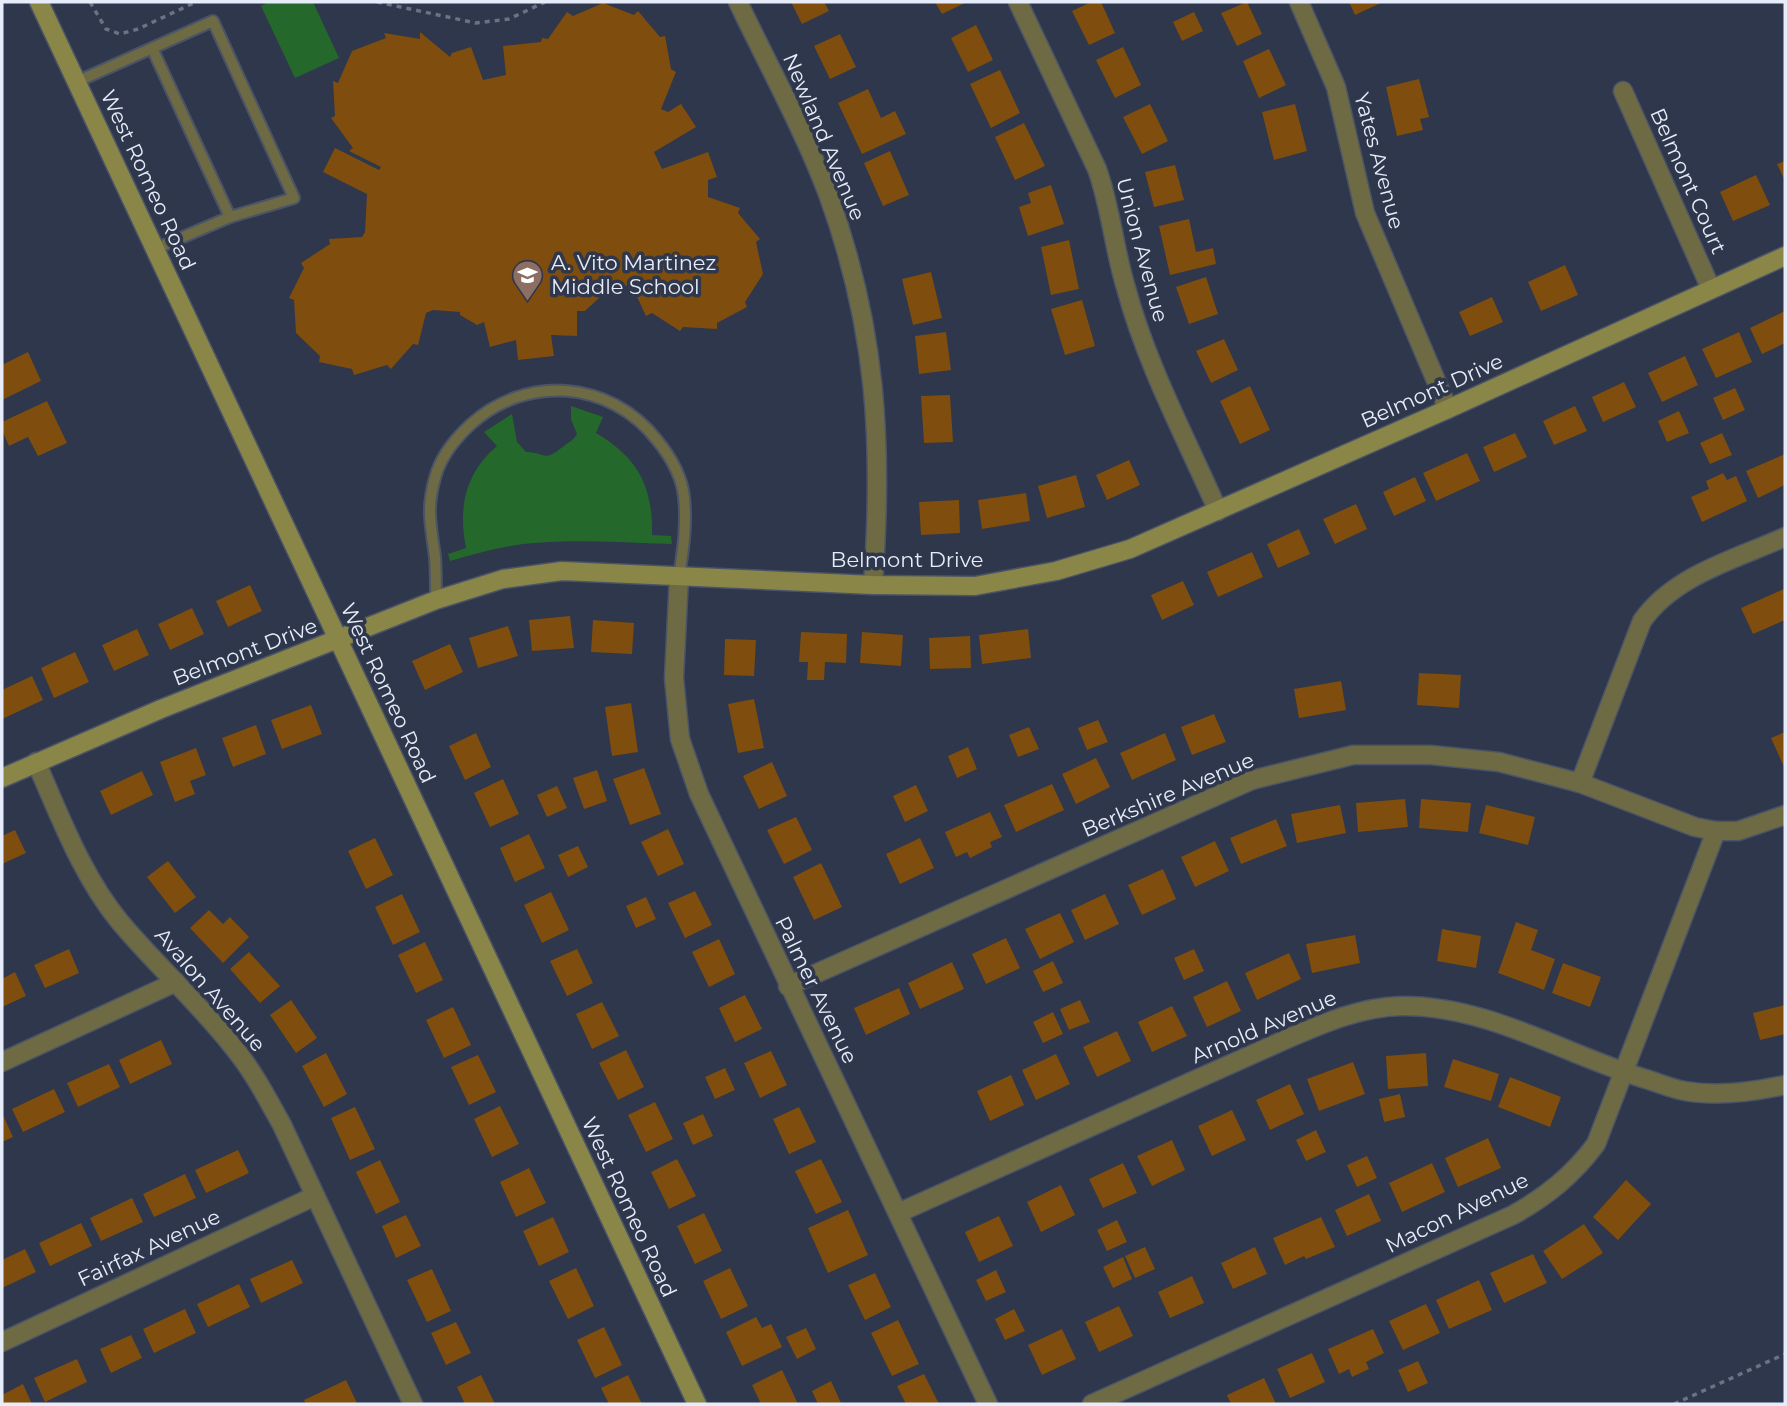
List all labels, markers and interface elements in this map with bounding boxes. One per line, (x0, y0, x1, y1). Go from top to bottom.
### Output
street label: Newland Avenue (778, 49, 871, 224)
street label: West Romeo Road (96, 86, 201, 274)
street label: Yates Avenue (1349, 90, 1410, 232)
street label: Belmont Court (1645, 104, 1732, 258)
street label: Union Avenue (1111, 175, 1174, 325)
place label: A. Vito Martinez Middle School (551, 250, 716, 299)
school or university icon: A. Vito Martinez Middle School (511, 258, 545, 302)
street label: Belmont Drive (1357, 348, 1507, 433)
street label: Belmont Drive (831, 547, 983, 572)
street label: West Romeo Road (336, 599, 441, 787)
street label: Belmont Drive (169, 612, 321, 691)
street label: Berkshire Avenue (1078, 747, 1258, 842)
street label: Palmer Avenue (770, 912, 863, 1068)
street label: Avalon Avenue (150, 923, 271, 1057)
street label: Arnold Avenue (1187, 985, 1340, 1068)
street label: West Romeo Road (577, 1113, 682, 1301)
street label: Macon Avenue (1381, 1167, 1532, 1258)
street label: Fairfax Avenue (73, 1204, 224, 1292)

